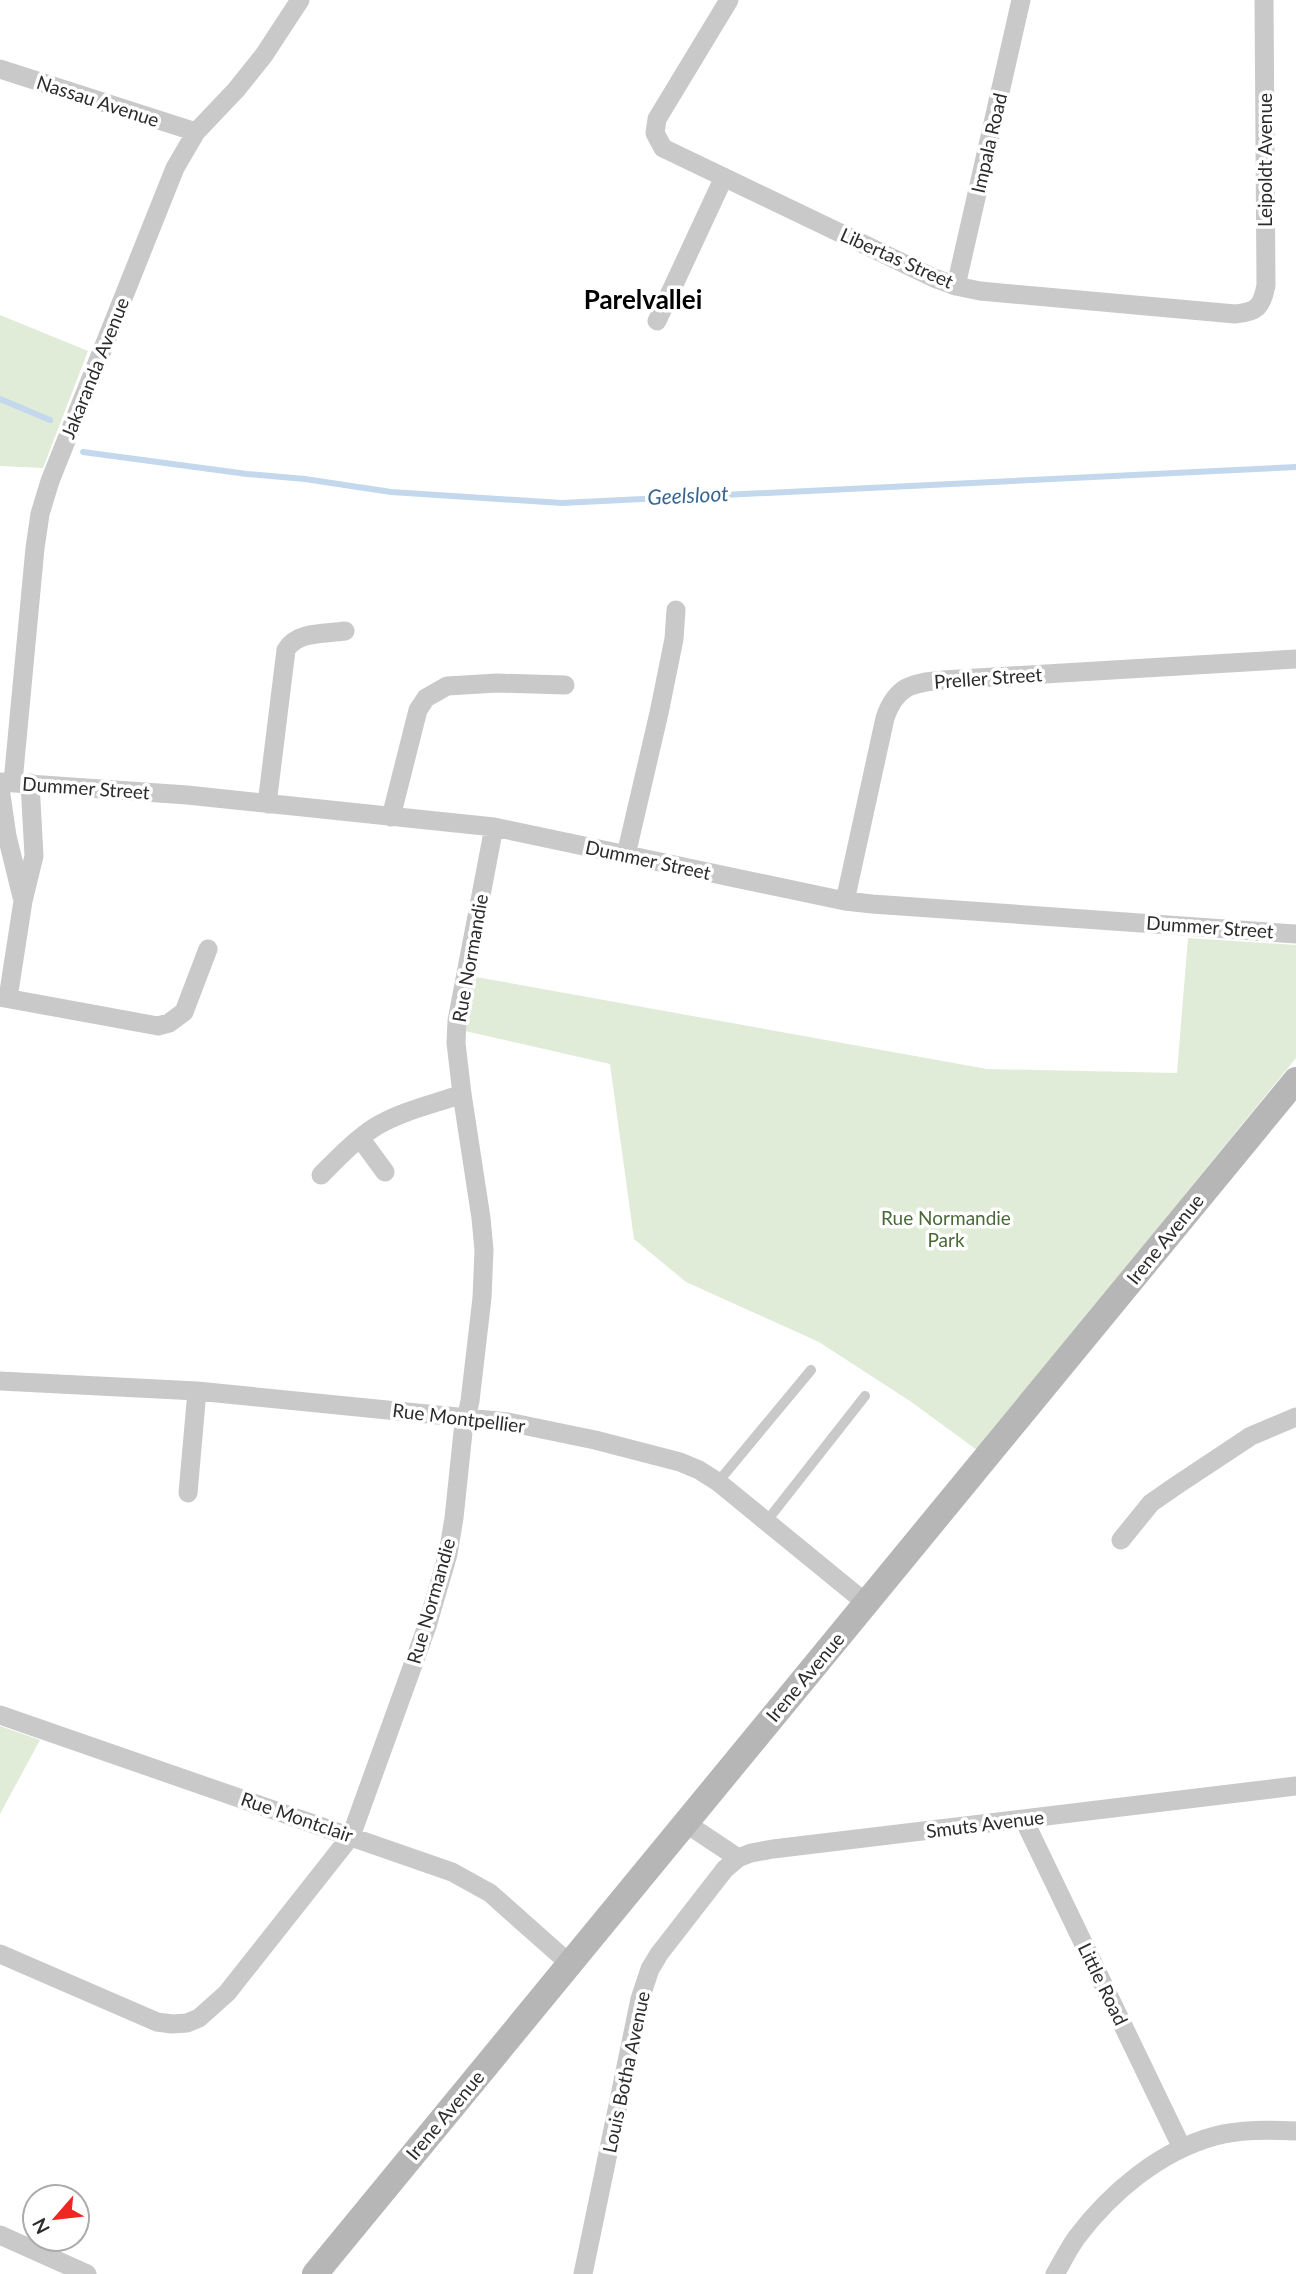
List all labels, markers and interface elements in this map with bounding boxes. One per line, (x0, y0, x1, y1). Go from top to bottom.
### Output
street label: Nassau Avenue (34, 70, 162, 131)
street label: Impala Road (966, 91, 1011, 195)
street label: Leipoldt Avenue (1253, 93, 1276, 227)
street label: Libertas Street (837, 222, 957, 293)
district label: Parelvallei (584, 283, 702, 315)
street label: Jakaranda Avenue (56, 294, 133, 442)
water label: Geelsloot (647, 480, 730, 509)
street label: Preller Street (933, 662, 1043, 693)
street label: Dummer Street (22, 772, 151, 803)
street label: Dummer Street (583, 835, 713, 884)
street label: Rue Normandie (447, 892, 492, 1024)
street label: Dummer Street (1146, 911, 1275, 942)
street label: Irene Avenue (1121, 1189, 1208, 1288)
park label: Rue Normandie Park (881, 1206, 1011, 1251)
street label: Rue Montpellier (391, 1398, 527, 1437)
street label: Rue Normandie (402, 1535, 459, 1666)
street label: Irene Avenue (761, 1627, 849, 1726)
street label: Rue Montclair (238, 1787, 356, 1846)
street label: Smuts Avenue (925, 1805, 1045, 1842)
street label: Little Road (1074, 1939, 1133, 2029)
street label: Louis Botha Avenue (597, 1989, 654, 2155)
street label: Irene Avenue (401, 2065, 489, 2164)
north arrow (21, 2183, 91, 2253)
text: N (27, 2214, 54, 2238)

